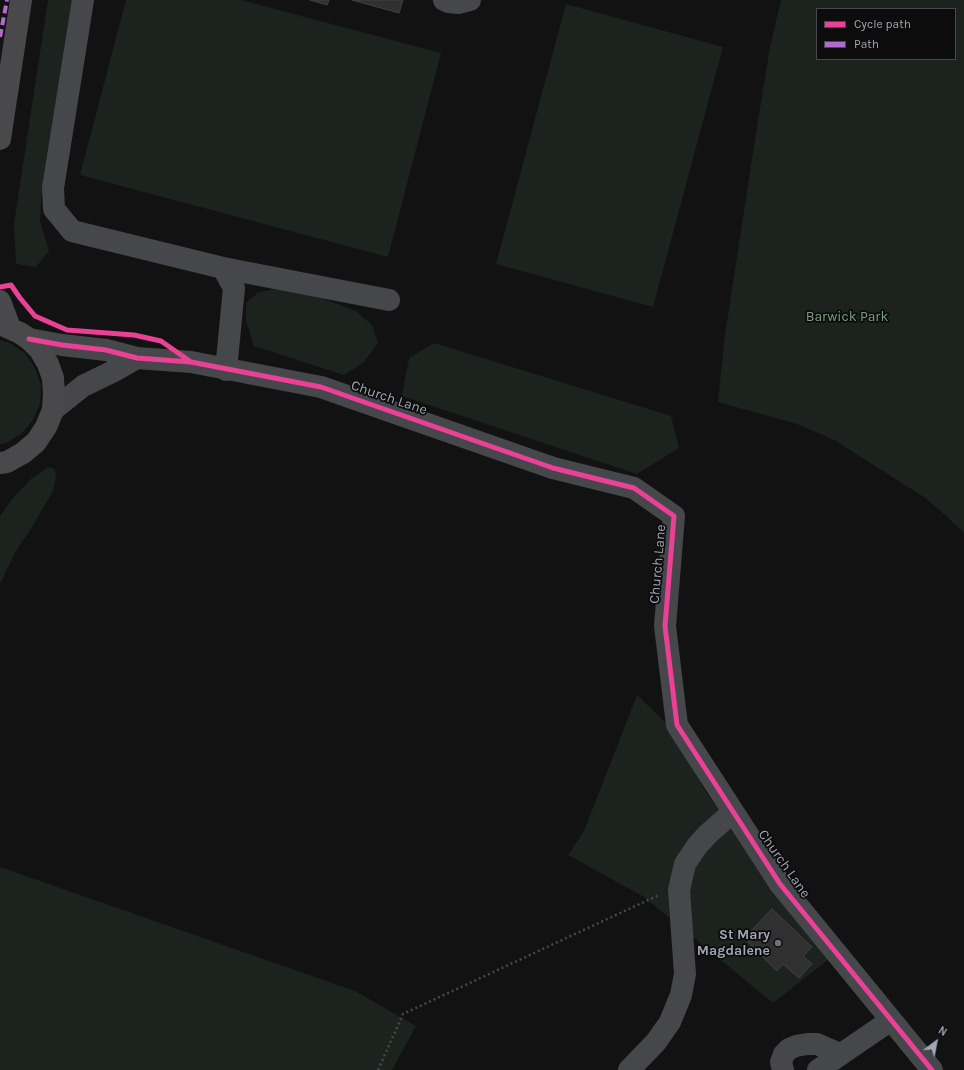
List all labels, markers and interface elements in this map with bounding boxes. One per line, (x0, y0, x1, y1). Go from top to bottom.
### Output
legend (816, 8, 956, 60)
text: Cycle path (854, 17, 911, 31)
text: Path (854, 37, 879, 51)
park label: Barwick Park (806, 309, 888, 325)
street label: Church Lane (349, 377, 429, 419)
street label: Church Lane (646, 524, 670, 604)
street label: Church Lane (754, 827, 814, 901)
place label: St Mary Magdalene (697, 927, 770, 960)
marker: St Mary Magdalene (773, 938, 783, 948)
north arrow (916, 1022, 956, 1062)
text: N (936, 1024, 949, 1039)

